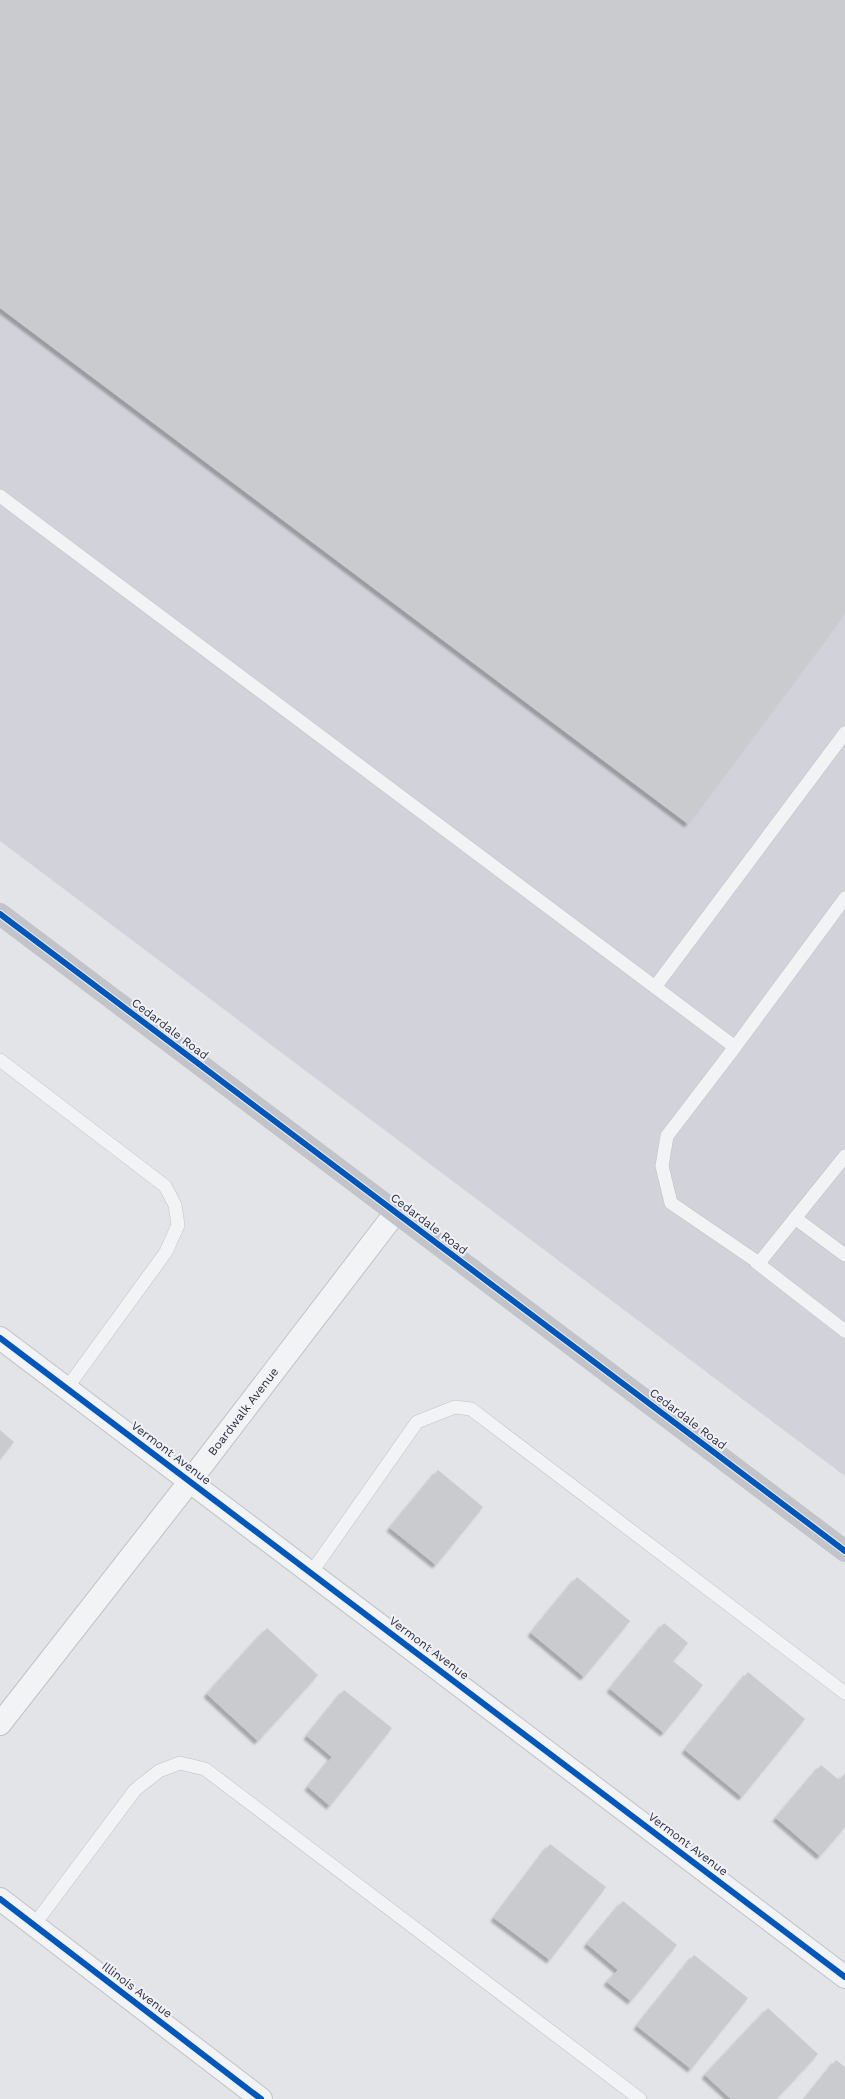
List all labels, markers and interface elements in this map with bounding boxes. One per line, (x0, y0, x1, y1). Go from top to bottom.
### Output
street label: Cedardale Road (129, 996, 211, 1062)
street label: Cedardale Road (388, 1191, 470, 1257)
street label: Boardwalk Avenue (205, 1365, 281, 1458)
street label: Cedardale Road (647, 1386, 729, 1452)
street label: Vermont Avenue (128, 1418, 214, 1488)
street label: Vermont Avenue (386, 1613, 472, 1683)
street label: Vermont Avenue (645, 1809, 731, 1879)
street label: Illinois Avenue (99, 1959, 175, 2021)

